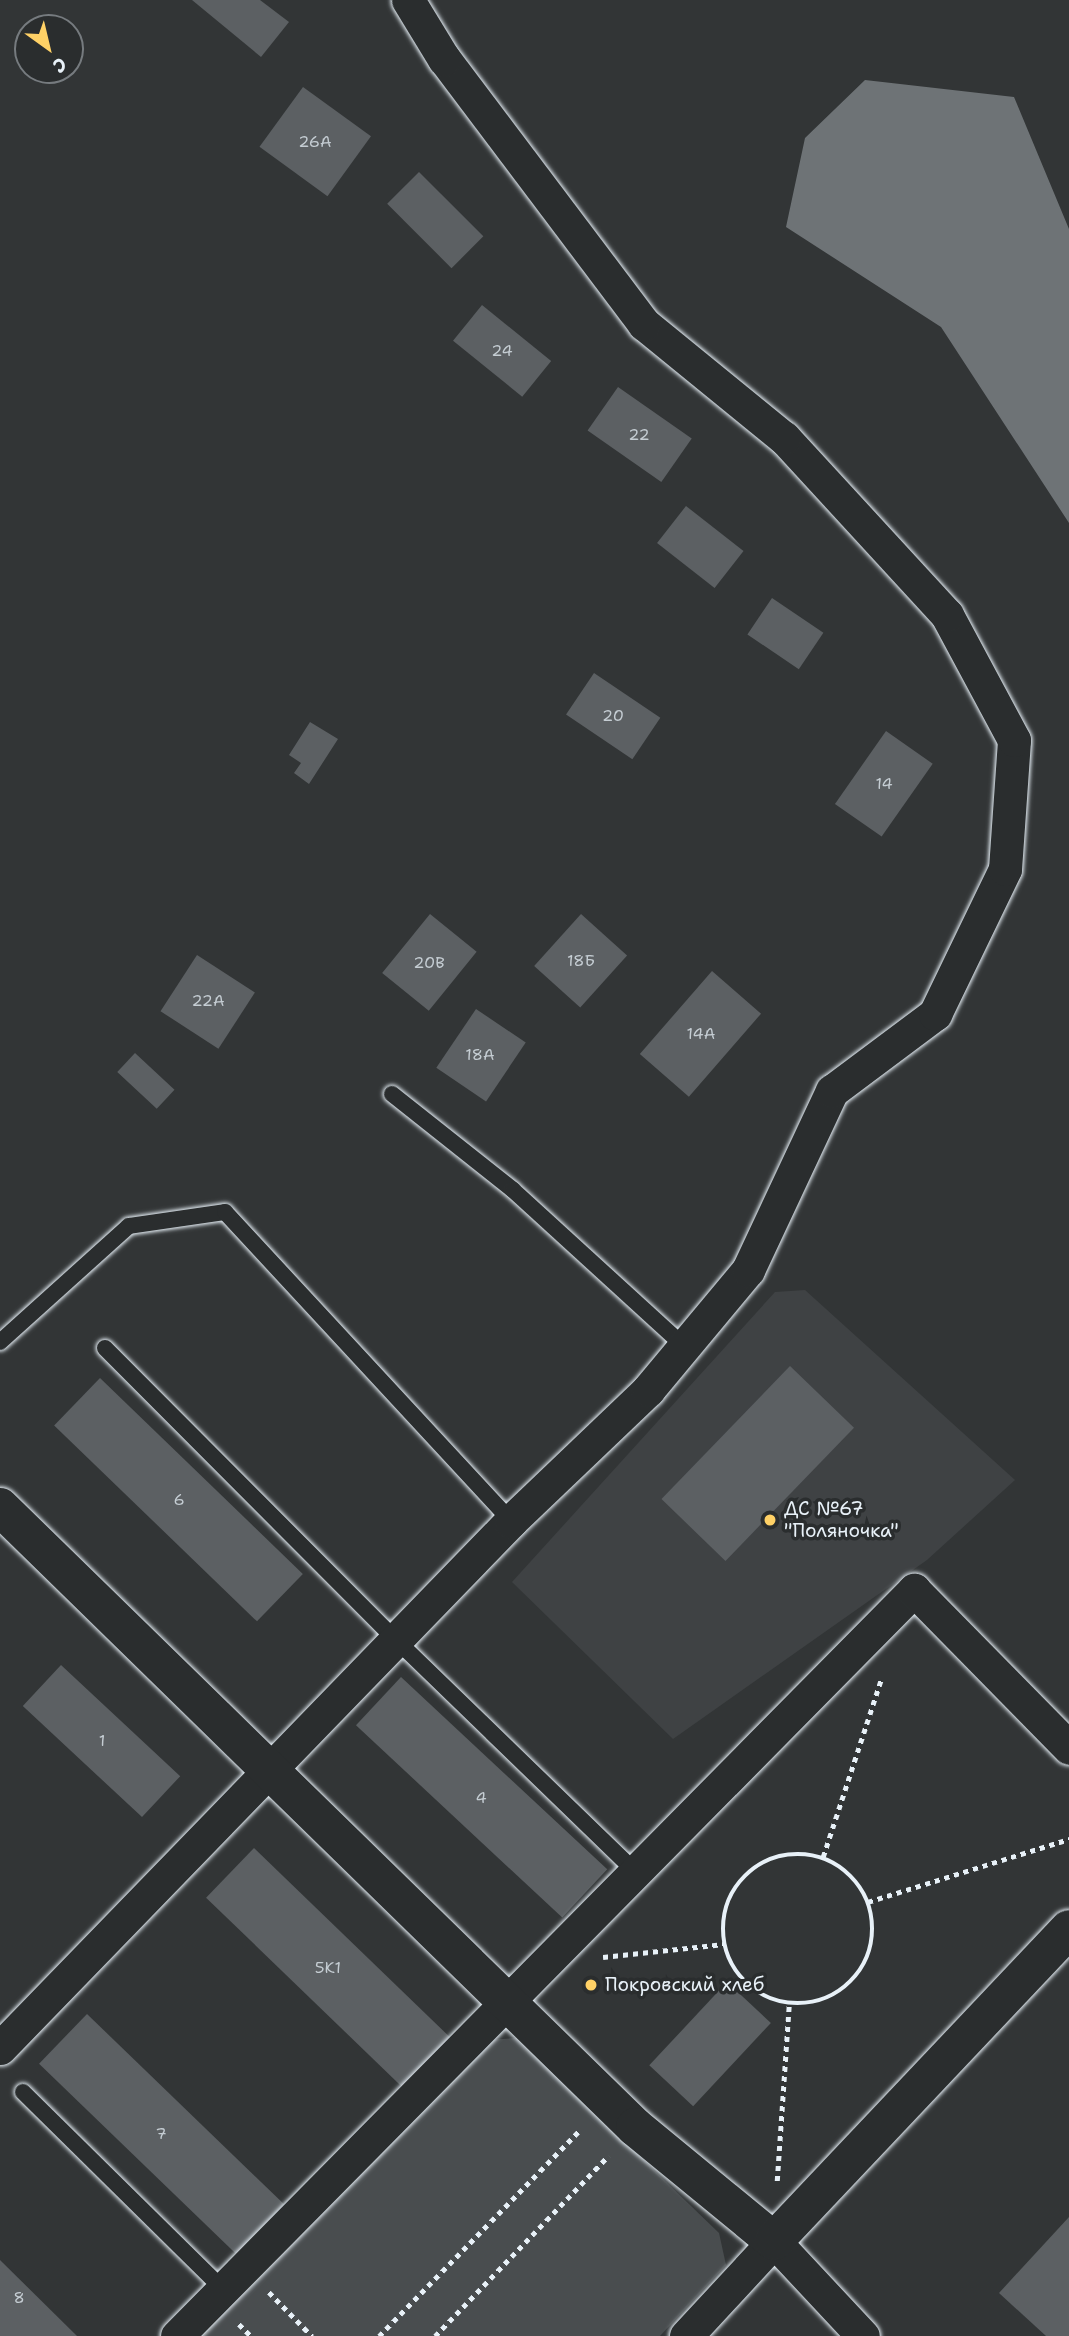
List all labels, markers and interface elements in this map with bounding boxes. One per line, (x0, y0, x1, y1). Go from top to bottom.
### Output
north arrow (14, 14, 84, 84)
text: С (48, 52, 72, 79)
house number: 26А (298, 132, 332, 152)
house number: 24 (491, 341, 513, 361)
house number: 22 (628, 425, 650, 445)
house number: 20 (602, 706, 624, 726)
house number: 14 (875, 774, 893, 794)
house number: 18Б (567, 951, 595, 971)
house number: 20В (413, 953, 445, 973)
house number: 22А (191, 991, 225, 1011)
house number: 14А (687, 1024, 715, 1044)
house number: 18А (465, 1045, 495, 1065)
house number: 6 (173, 1490, 185, 1510)
place label: ДС №67 "Поляночка" (784, 1498, 899, 1542)
marker: ДС №67 "Поляночка" (762, 1512, 778, 1528)
house number: 1 (99, 1731, 105, 1751)
house number: 4 (475, 1788, 487, 1808)
house number: 5К1 (315, 1958, 341, 1978)
place label: Покровский хлеб (605, 1974, 764, 1996)
marker: Покровский хлеб (583, 1977, 599, 1993)
house number: 7 (155, 2124, 167, 2144)
house number: 8 (13, 2288, 25, 2308)

